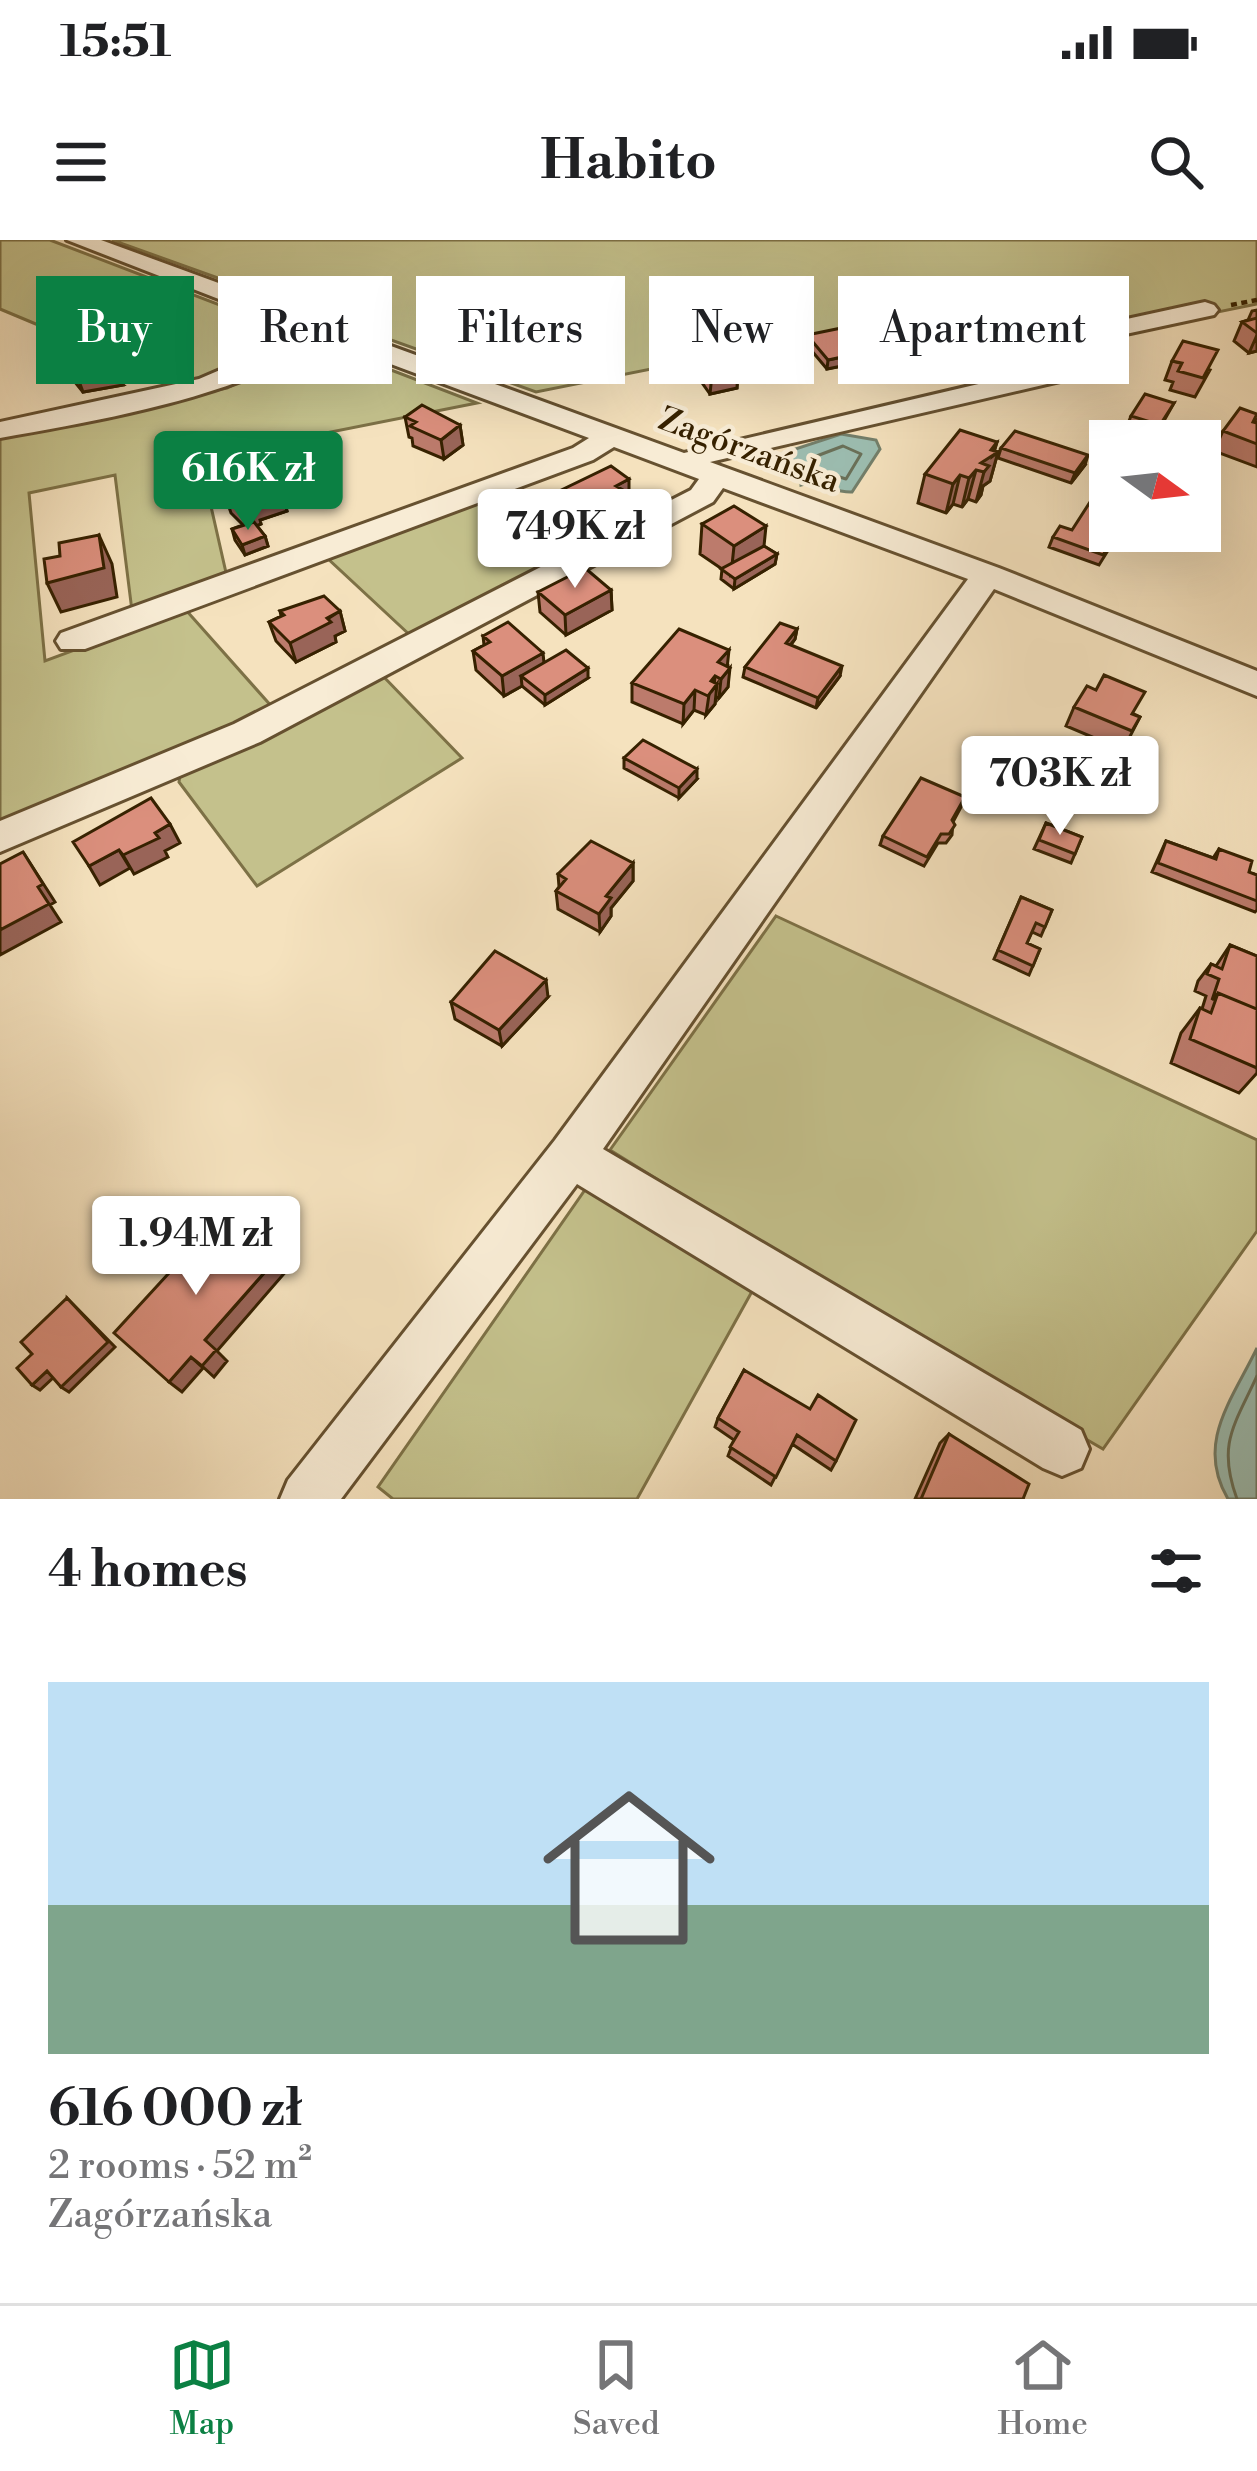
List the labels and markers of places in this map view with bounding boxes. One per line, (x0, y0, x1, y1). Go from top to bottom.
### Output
pin: 616K zł (137, 431, 359, 533)
pin: 749K zł (464, 489, 686, 591)
pin: 703K zł (949, 736, 1171, 838)
pin: 1.94M zł (72, 1196, 320, 1298)

